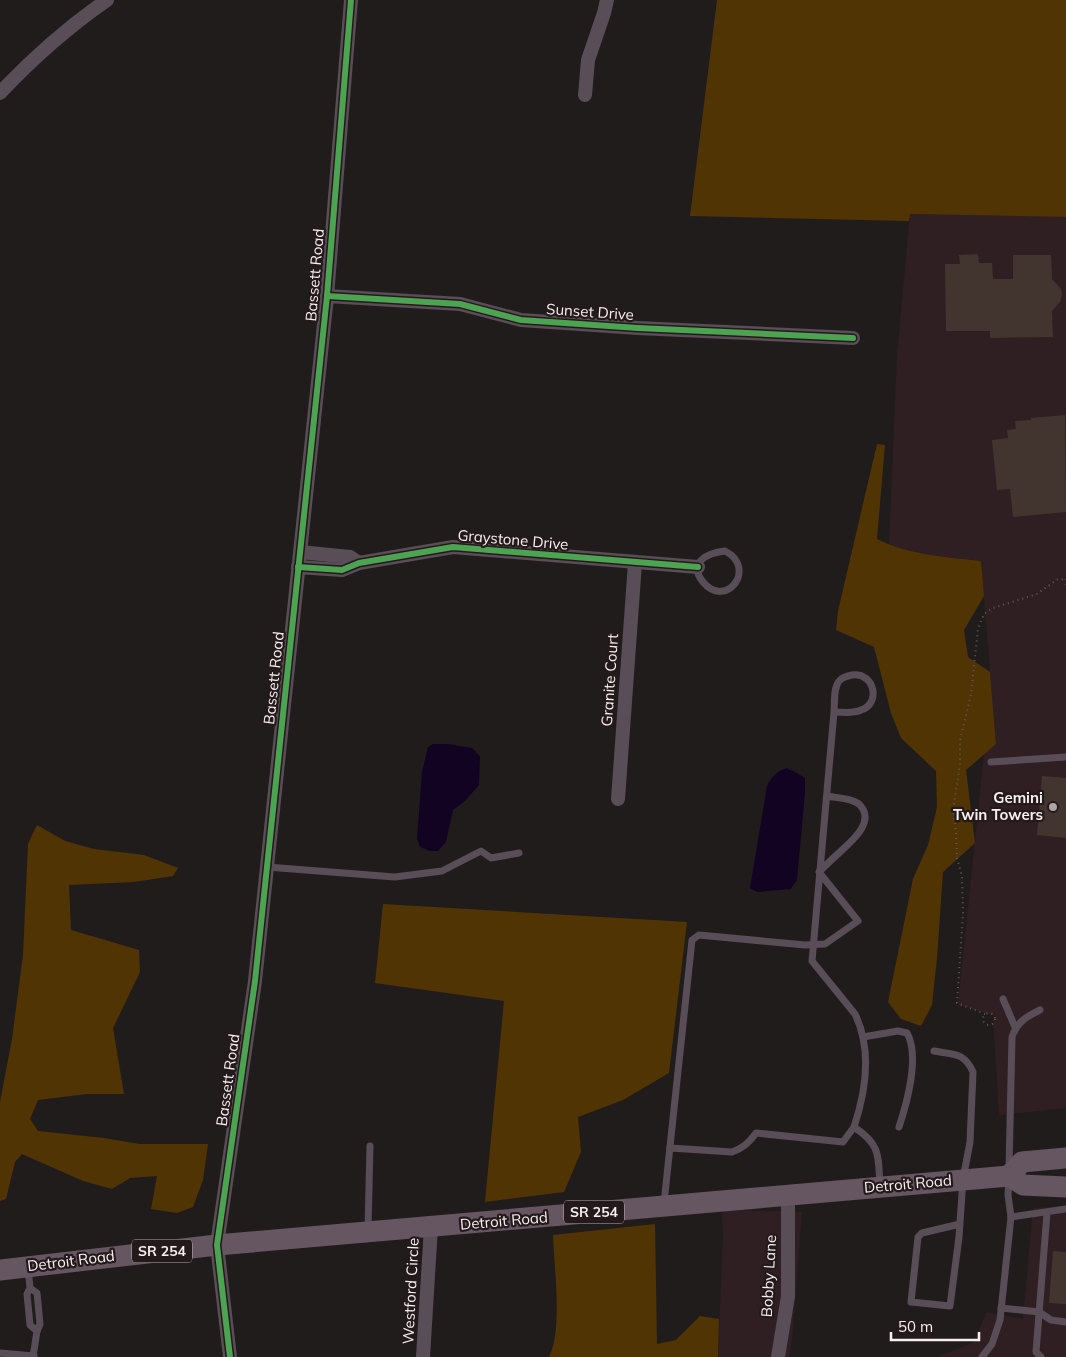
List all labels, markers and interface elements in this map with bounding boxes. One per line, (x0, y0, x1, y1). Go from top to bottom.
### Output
street label: Bassett Road (301, 228, 328, 322)
street label: Sunset Drive (546, 299, 634, 324)
street label: Graystone Drive (457, 525, 569, 554)
street label: Bassett Road (259, 631, 288, 725)
street label: Granite Court (597, 633, 622, 727)
place label: Gemini Twin Towers (953, 788, 1043, 824)
marker: Gemini Twin Towers (1047, 801, 1059, 813)
street label: Bassett Road (212, 1032, 243, 1127)
street label: Detroit Road (863, 1170, 953, 1197)
road number: SR 254 (564, 1200, 624, 1224)
street label: Detroit Road (459, 1207, 549, 1234)
street label: Bobby Lane (757, 1234, 780, 1318)
street label: Westford Circle (398, 1237, 423, 1345)
road number: SR 254 (132, 1240, 192, 1262)
street label: Detroit Road (26, 1246, 116, 1275)
scale bar (891, 1310, 978, 1342)
text: 50 m (898, 1317, 933, 1336)

